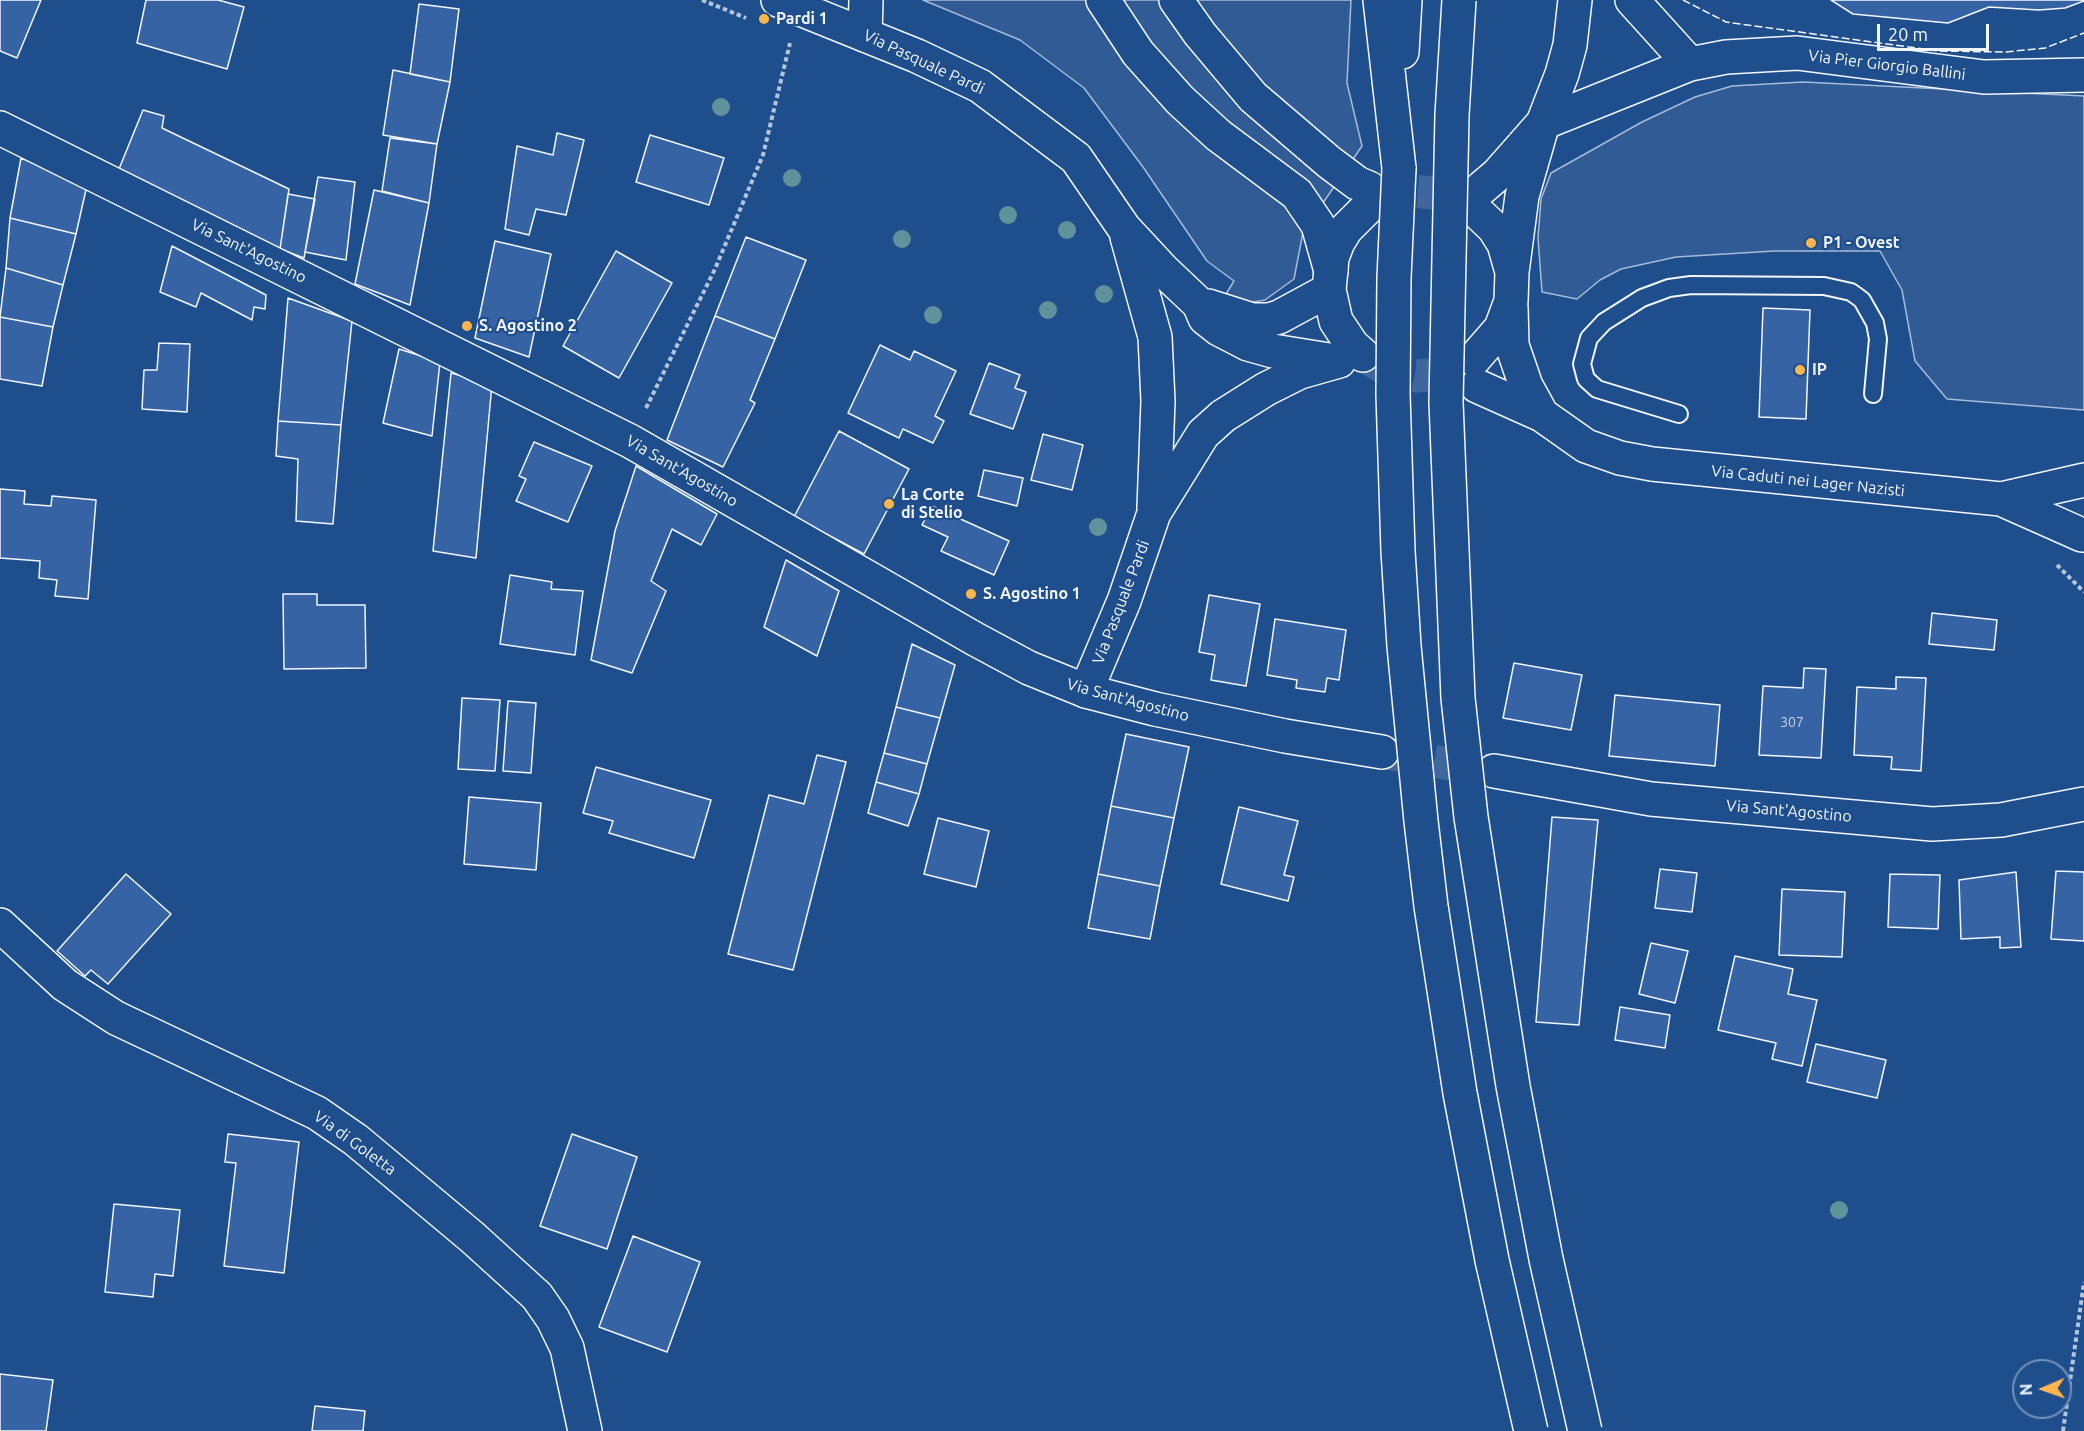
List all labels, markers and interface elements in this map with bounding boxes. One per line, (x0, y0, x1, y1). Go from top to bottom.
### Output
place label: Pardi 1 (776, 9, 828, 29)
marker: Pardi 1 (757, 12, 771, 26)
scale bar (1880, 12, 1992, 50)
text: 20 m (1888, 24, 1928, 44)
street label: Via Pasquale Pardi (860, 26, 988, 98)
street label: Via Pier Giorgio Ballini (1807, 46, 1967, 84)
street label: Via Sant'Agostino (188, 215, 310, 287)
place label: P1 - Ovest (1823, 233, 1900, 253)
marker: P1 - Ovest (1804, 236, 1818, 250)
place label: S. Agostino 2 (479, 316, 577, 336)
marker: S. Agostino 2 (460, 319, 474, 333)
place label: IP (1812, 360, 1827, 380)
marker: IP (1793, 363, 1807, 377)
street label: Via Sant'Agostino (623, 431, 741, 511)
street label: Via Caduti nei Lager Nazisti (1710, 461, 1906, 501)
place label: La Corte di Stelio (901, 485, 965, 523)
marker: La Corte di Stelio (882, 497, 896, 511)
street label: Via Pasquale Pardi (1088, 537, 1154, 667)
place label: S. Agostino 1 (983, 584, 1081, 604)
marker: S. Agostino 1 (964, 587, 978, 601)
street label: Via Sant'Agostino (1065, 674, 1191, 726)
house number: 307 (1780, 714, 1804, 730)
street label: Via Sant'Agostino (1725, 796, 1853, 826)
street label: Via di Goletta (310, 1107, 400, 1179)
north arrow (2012, 1359, 2072, 1419)
text: N (2017, 1383, 2035, 1396)

